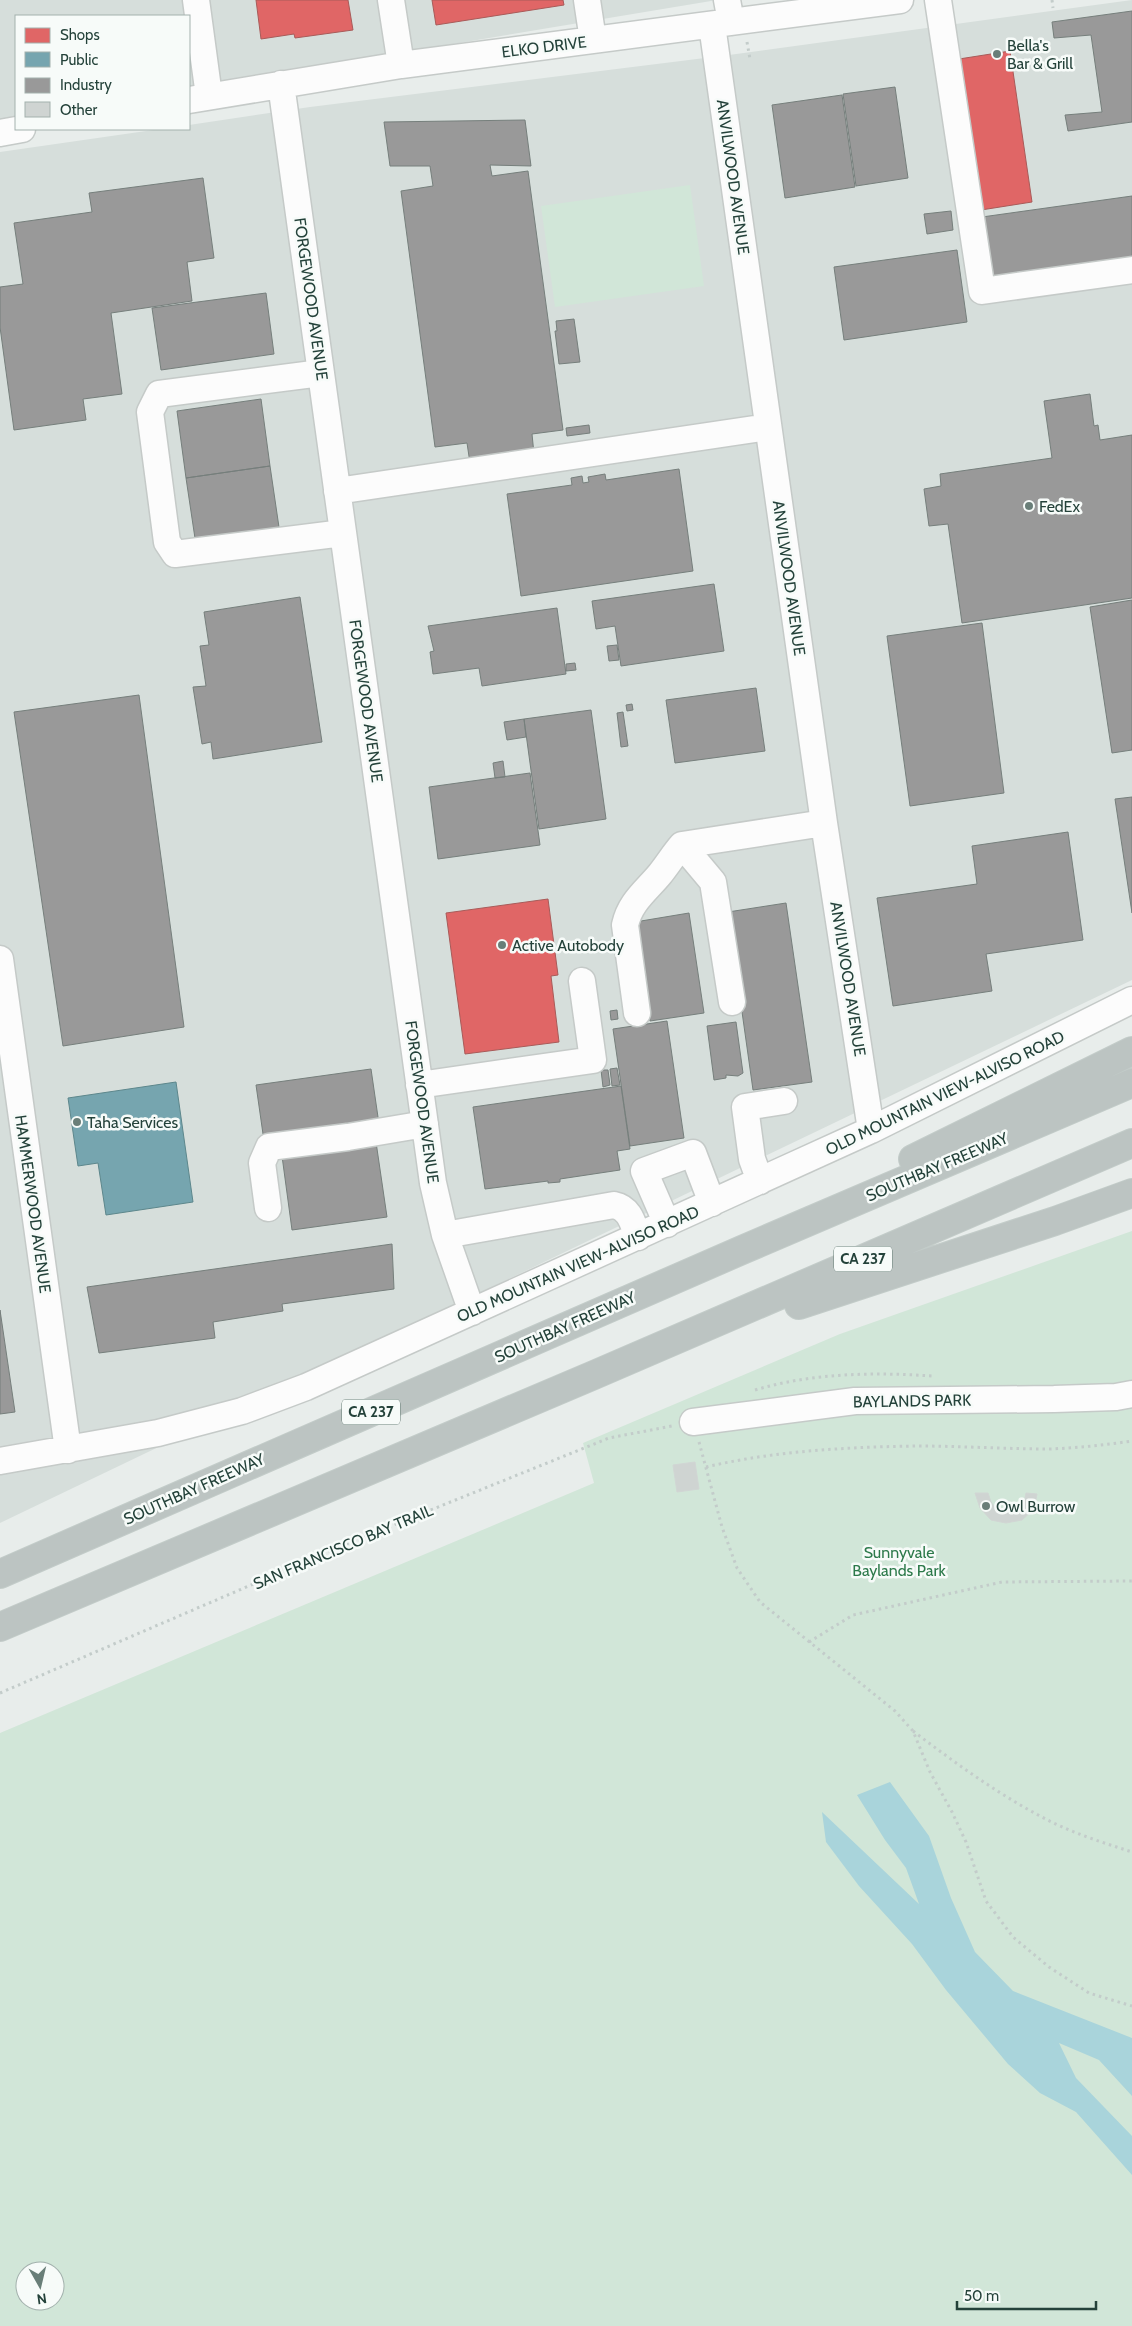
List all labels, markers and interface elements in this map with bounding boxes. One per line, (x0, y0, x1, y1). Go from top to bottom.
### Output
legend (15, 15, 190, 130)
text: Shops (60, 26, 100, 44)
street label: ELKO DRIVE (500, 32, 588, 62)
place label: Bella's Bar & Grill (1007, 36, 1073, 73)
marker: Bella's Bar & Grill (991, 48, 1003, 60)
text: Public (60, 51, 98, 69)
text: Industry (60, 76, 112, 94)
street label: ANVILWOOD AVENUE (713, 98, 753, 256)
text: Other (60, 101, 97, 119)
street label: FORGEWOOD AVENUE (290, 216, 332, 382)
place label: FedEx (1039, 497, 1080, 516)
street label: ANVILWOOD AVENUE (769, 499, 809, 657)
marker: FedEx (1023, 500, 1035, 512)
street label: FORGEWOOD AVENUE (345, 618, 387, 784)
street label: ANVILWOOD AVENUE (826, 900, 870, 1058)
place label: Active Autobody (512, 936, 624, 955)
marker: Active Autobody (496, 939, 508, 951)
street label: FORGEWOOD AVENUE (401, 1019, 443, 1185)
street label: OLD MOUNTAIN VIEW-ALVISO ROAD (823, 1027, 1067, 1159)
place label: Taha Services (87, 1113, 178, 1132)
street label: HAMMERWOOD AVENUE (11, 1114, 55, 1295)
marker: Taha Services (71, 1116, 83, 1128)
street label: SOUTHBAY FREEWAY (863, 1128, 1012, 1206)
street label: OLD MOUNTAIN VIEW-ALVISO ROAD (454, 1202, 702, 1326)
road number: CA 237 (834, 1246, 892, 1272)
street label: SOUTHBAY FREEWAY (492, 1287, 639, 1367)
street label: BAYLANDS PARK (853, 1390, 971, 1412)
road number: CA 237 (342, 1400, 400, 1424)
street label: SOUTHBAY FREEWAY (121, 1449, 268, 1529)
place label: Owl Burrow (996, 1497, 1076, 1516)
marker: Owl Burrow (980, 1500, 992, 1512)
street label: SAN FRANCISCO BAY TRAIL (250, 1501, 436, 1593)
park label: Sunnyvale Baylands Park (852, 1543, 946, 1580)
north arrow (15, 2261, 65, 2311)
scale bar (957, 2278, 1096, 2310)
text: 50 m (964, 2287, 999, 2305)
text: N (36, 2289, 48, 2308)

